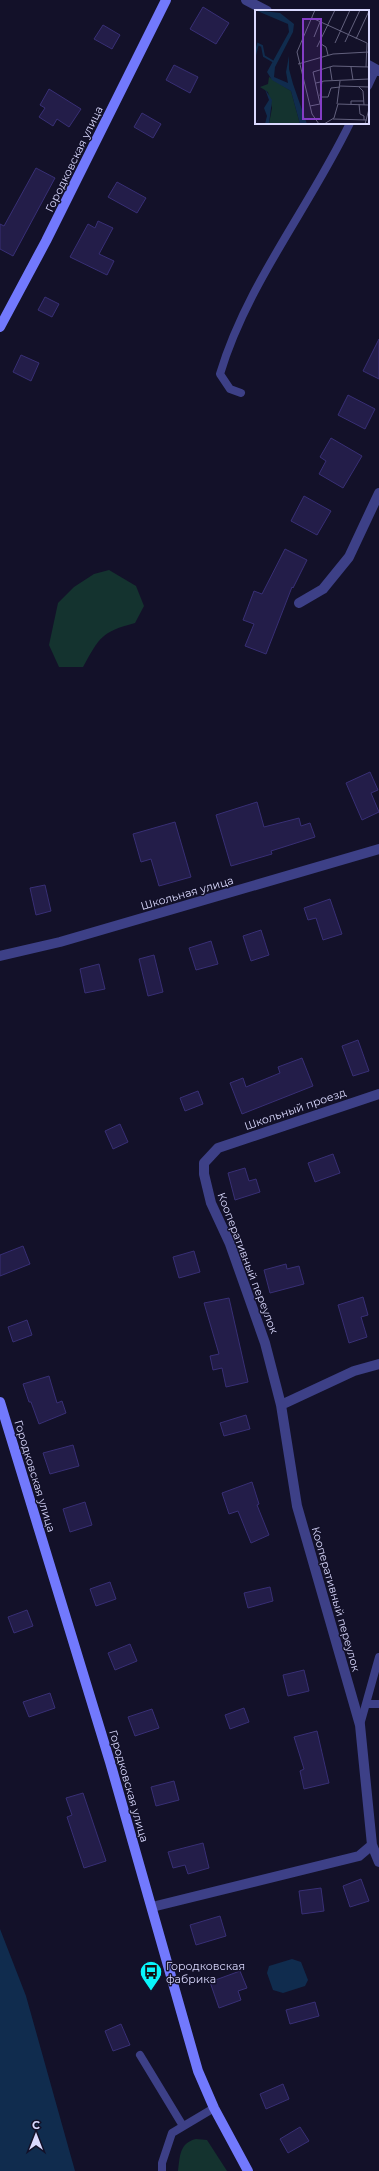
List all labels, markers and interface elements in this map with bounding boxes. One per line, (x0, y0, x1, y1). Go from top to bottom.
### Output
inset map (255, 10, 369, 124)
street label: Городковская улица (42, 104, 106, 214)
street label: Школьная улица (139, 873, 235, 913)
street label: Школьный проезд (242, 1085, 348, 1133)
street label: Кооперативный переулок (215, 1190, 282, 1336)
street label: Городковская улица (11, 1418, 59, 1534)
street label: Кооперативный переулок (309, 1525, 364, 1674)
street label: Городковская улица (106, 1728, 152, 1844)
bus stop icon: Городковская фабрика (138, 1959, 164, 1992)
place label: Городковская фабрика (166, 1959, 245, 1986)
north arrow (16, 2115, 56, 2155)
text: С (32, 2118, 40, 2132)

